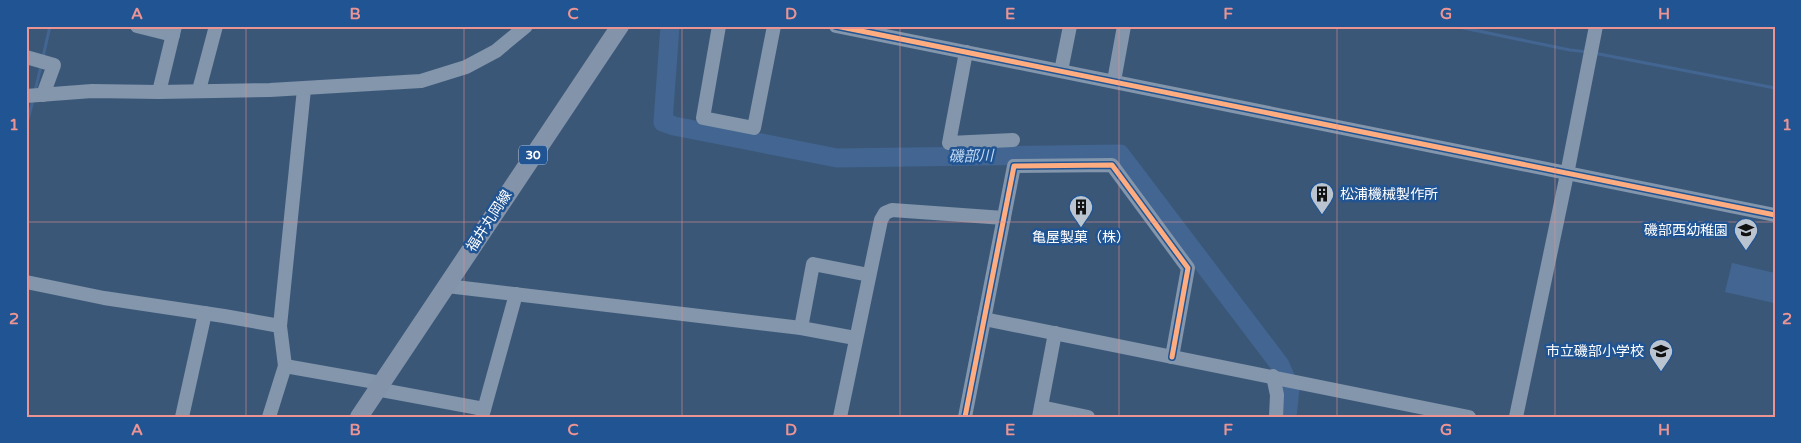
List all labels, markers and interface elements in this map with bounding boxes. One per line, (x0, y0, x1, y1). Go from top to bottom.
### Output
text: A (131, 4, 143, 24)
text: B (349, 4, 361, 24)
text: C (567, 4, 579, 24)
text: D (785, 4, 797, 24)
text: E (1005, 4, 1015, 24)
text: F (1223, 4, 1233, 24)
text: G (1440, 4, 1452, 24)
text: H (1658, 4, 1670, 24)
text: 1 (9, 115, 19, 135)
text: 1 (1782, 115, 1792, 135)
road number: 30 (519, 146, 547, 164)
water label: 磯部川 (948, 147, 996, 165)
building icon: 松浦機械製作所 (1309, 181, 1335, 215)
place label: 松浦機械製作所 (1340, 186, 1438, 203)
street label: 福井丸岡線 (463, 187, 515, 255)
building icon: 亀屋製菓（株） (1068, 194, 1094, 228)
school or university icon: 磯部西幼稚園 (1733, 217, 1759, 251)
place label: 磯部西幼稚園 (1644, 222, 1728, 239)
place label: 亀屋製菓（株） (1032, 229, 1130, 246)
text: 2 (9, 309, 19, 329)
text: 2 (1782, 309, 1792, 329)
school or university icon: 市立磯部小学校 (1648, 338, 1674, 372)
place label: 市立磯部小学校 (1546, 343, 1644, 360)
text: A (131, 420, 143, 440)
text: B (349, 420, 361, 440)
text: C (567, 420, 579, 440)
text: D (785, 420, 797, 440)
text: E (1005, 420, 1015, 440)
text: F (1223, 420, 1233, 440)
text: G (1440, 420, 1452, 440)
text: H (1658, 420, 1670, 440)

